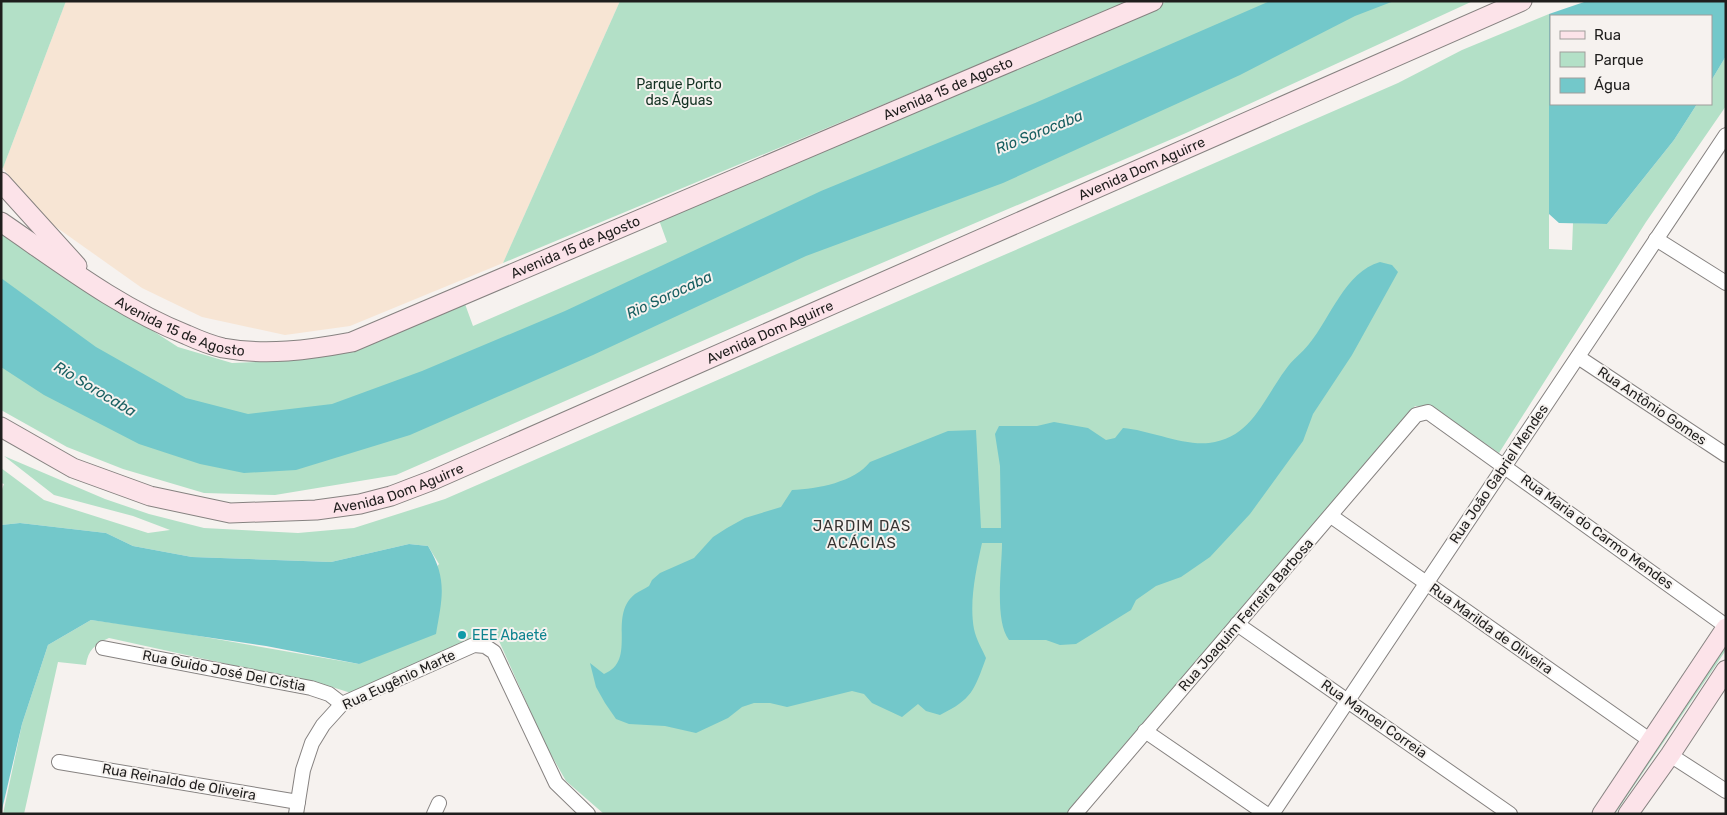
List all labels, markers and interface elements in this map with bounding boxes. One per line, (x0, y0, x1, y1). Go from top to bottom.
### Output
legend (1550, 15, 1712, 105)
text: Rua (1594, 26, 1621, 44)
text: Parque (1594, 51, 1644, 69)
street label: Avenida 15 de Agosto (881, 53, 1015, 123)
park label: Parque Porto das Águas (636, 76, 722, 109)
text: Água (1594, 76, 1630, 94)
water label: Rio Sorocaba (993, 106, 1086, 158)
street label: Avenida Dom Aguirre (1075, 133, 1208, 204)
street label: Avenida 15 de Agosto (508, 212, 643, 282)
water label: Rio Sorocaba (623, 267, 715, 323)
street label: Avenida 15 de Agosto (112, 292, 246, 359)
street label: Avenida Dom Aguirre (704, 296, 836, 367)
water label: Rio Sorocaba (51, 357, 140, 421)
street label: Rua Antônio Gomes (1594, 363, 1710, 449)
street label: Rua João Gabriel Mendes (1446, 401, 1552, 547)
street label: Avenida Dom Aguirre (332, 459, 466, 516)
street label: Rua Maria do Carmo Mendes (1517, 471, 1677, 593)
district label: JARDIM DAS ACÁCIAS (813, 517, 911, 552)
street label: Rua Joaquim Ferreira Barbosa (1175, 535, 1317, 695)
street label: Rua Marilda de Oliveira (1426, 580, 1556, 678)
place label: EEE Abaeté (472, 627, 547, 644)
marker: EEE Abaeté (456, 629, 468, 641)
street label: Rua Eugênio Marte (340, 646, 458, 714)
street label: Rua Guido José Del Cístia (141, 647, 307, 695)
street label: Rua Manoel Correia (1318, 676, 1430, 762)
street label: Rua Reinaldo de Oliveira (101, 760, 257, 804)

